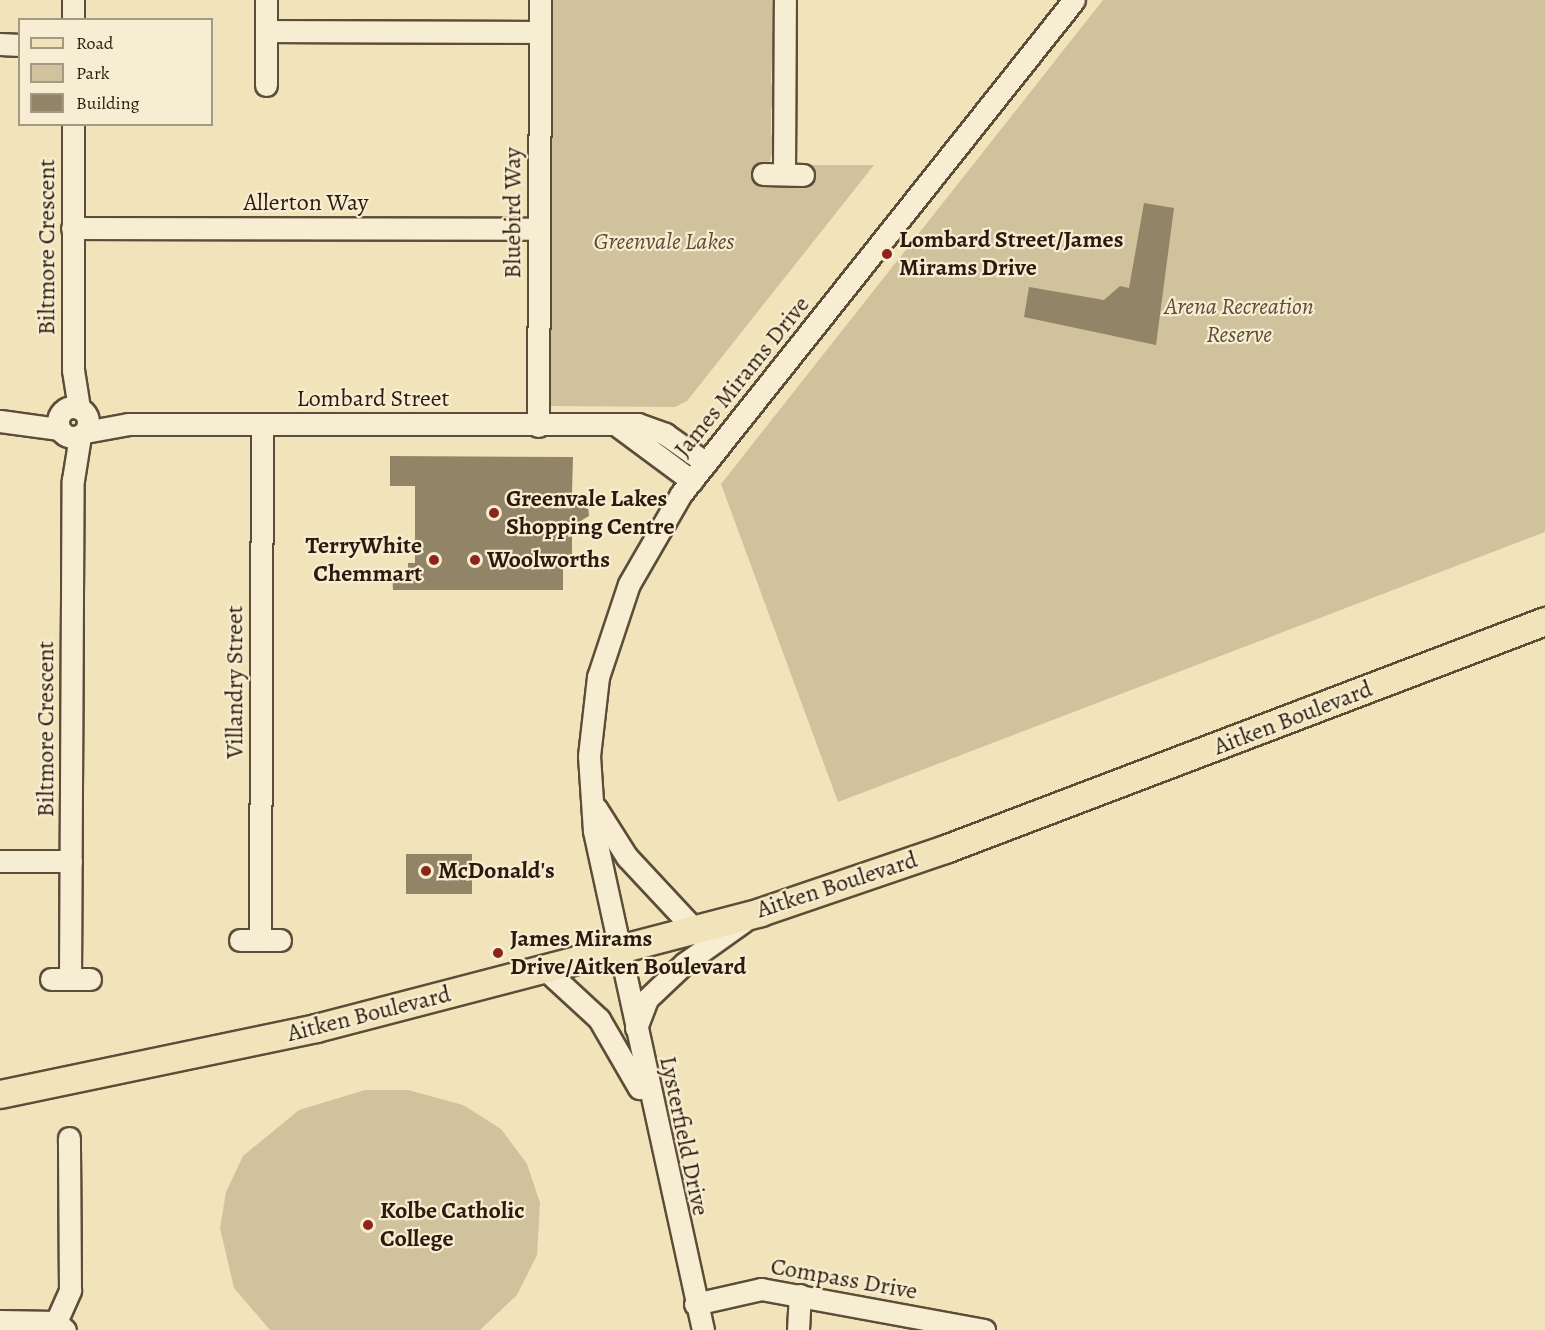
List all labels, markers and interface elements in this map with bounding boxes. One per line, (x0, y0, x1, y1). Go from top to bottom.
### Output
legend (18, 18, 213, 126)
text: Road (76, 31, 113, 55)
text: Park (76, 61, 110, 85)
text: Building (76, 91, 140, 115)
street label: Bluebird Way (499, 147, 527, 279)
street label: Biltmore Crescent (33, 159, 61, 335)
street label: Allerton Way (244, 189, 368, 217)
place label: Lombard Street/James Mirams Drive (899, 226, 1123, 282)
park label: Greenvale Lakes (594, 228, 734, 256)
marker: Lombard Street/James Mirams Drive (880, 247, 894, 261)
street label: James Mirams Drive (668, 291, 816, 463)
park label: Arena Recreation Reserve (1164, 293, 1314, 349)
street label: Lombard Street (296, 385, 450, 413)
place label: Greenvale Lakes Shopping Centre (506, 485, 675, 541)
marker: Greenvale Lakes Shopping Centre (487, 506, 501, 520)
place label: TerryWhite Chemmart (305, 532, 422, 588)
place label: Woolworths (487, 546, 610, 574)
marker: TerryWhite Chemmart (427, 553, 441, 567)
marker: Woolworths (468, 553, 482, 567)
street label: Villandry Street (221, 605, 249, 759)
street label: Biltmore Crescent (32, 641, 60, 817)
street label: Aitken Boulevard (1210, 675, 1376, 761)
street label: Aitken Boulevard (753, 845, 921, 925)
place label: McDonald's (438, 857, 555, 885)
marker: McDonald's (419, 864, 433, 878)
place label: James Mirams Drive/Aitken Boulevard (510, 925, 746, 981)
marker: James Mirams Drive/Aitken Boulevard (491, 946, 505, 960)
street label: Aitken Boulevard (284, 980, 454, 1048)
street label: Lysterfield Drive (653, 1054, 715, 1218)
place label: Kolbe Catholic College (380, 1197, 525, 1253)
marker: Kolbe Catholic College (361, 1218, 375, 1232)
street label: Compass Drive (769, 1252, 919, 1306)

